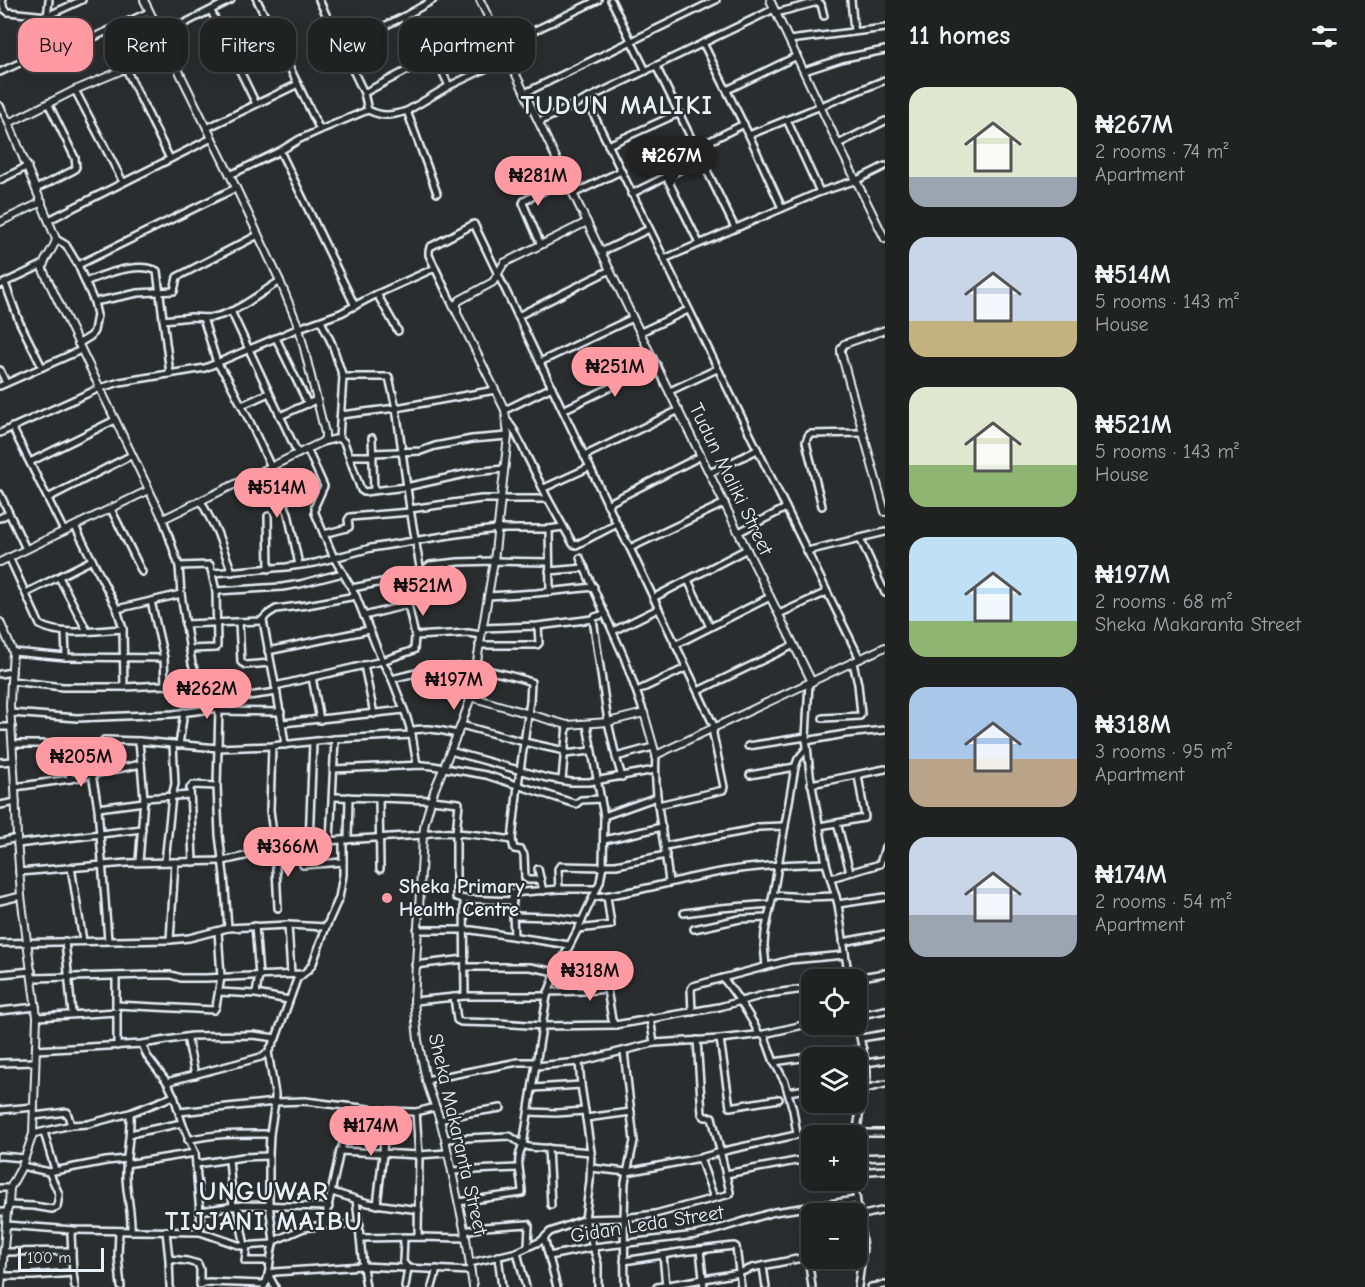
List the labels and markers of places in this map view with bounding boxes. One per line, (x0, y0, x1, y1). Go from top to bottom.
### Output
pin: ₦267M (630, 136, 714, 187)
pin: ₦281M (496, 156, 580, 207)
pin: ₦251M (573, 347, 657, 398)
pin: ₦514M (235, 468, 319, 519)
pin: ₦521M (381, 566, 465, 617)
pin: ₦197M (412, 660, 496, 711)
pin: ₦262M (165, 669, 249, 720)
pin: ₦205M (39, 737, 123, 788)
pin: ₦366M (246, 827, 330, 878)
place label: Sheka Primary Health Centre (399, 875, 525, 921)
marker: Sheka Primary Health Centre (380, 891, 394, 905)
pin: ₦318M (548, 951, 632, 1002)
pin: ₦174M (329, 1106, 413, 1157)

